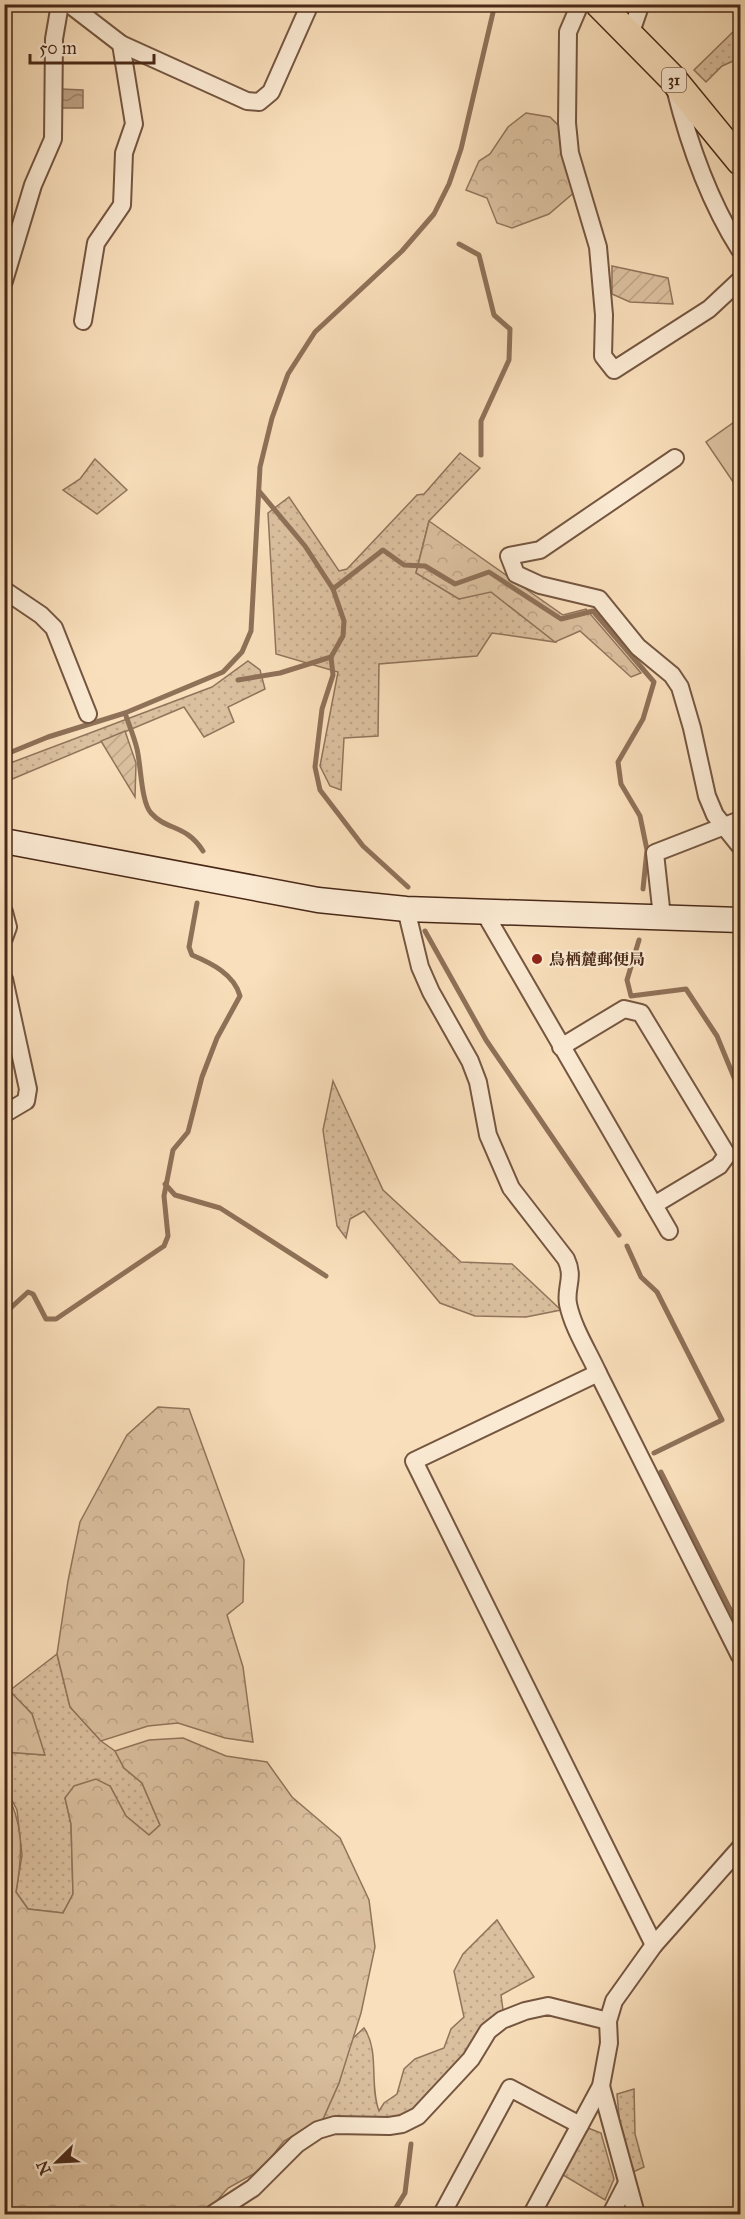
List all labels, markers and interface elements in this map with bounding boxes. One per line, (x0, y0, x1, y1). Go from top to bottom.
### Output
scale bar (30, 27, 154, 65)
text: 50 m (39, 37, 77, 59)
road number: 31 (662, 68, 686, 92)
place label: 鳥栖麓郵便局 (549, 950, 645, 969)
marker: 鳥栖麓郵便局 (530, 952, 544, 966)
north arrow (27, 2132, 87, 2192)
text: N (32, 2157, 55, 2178)

